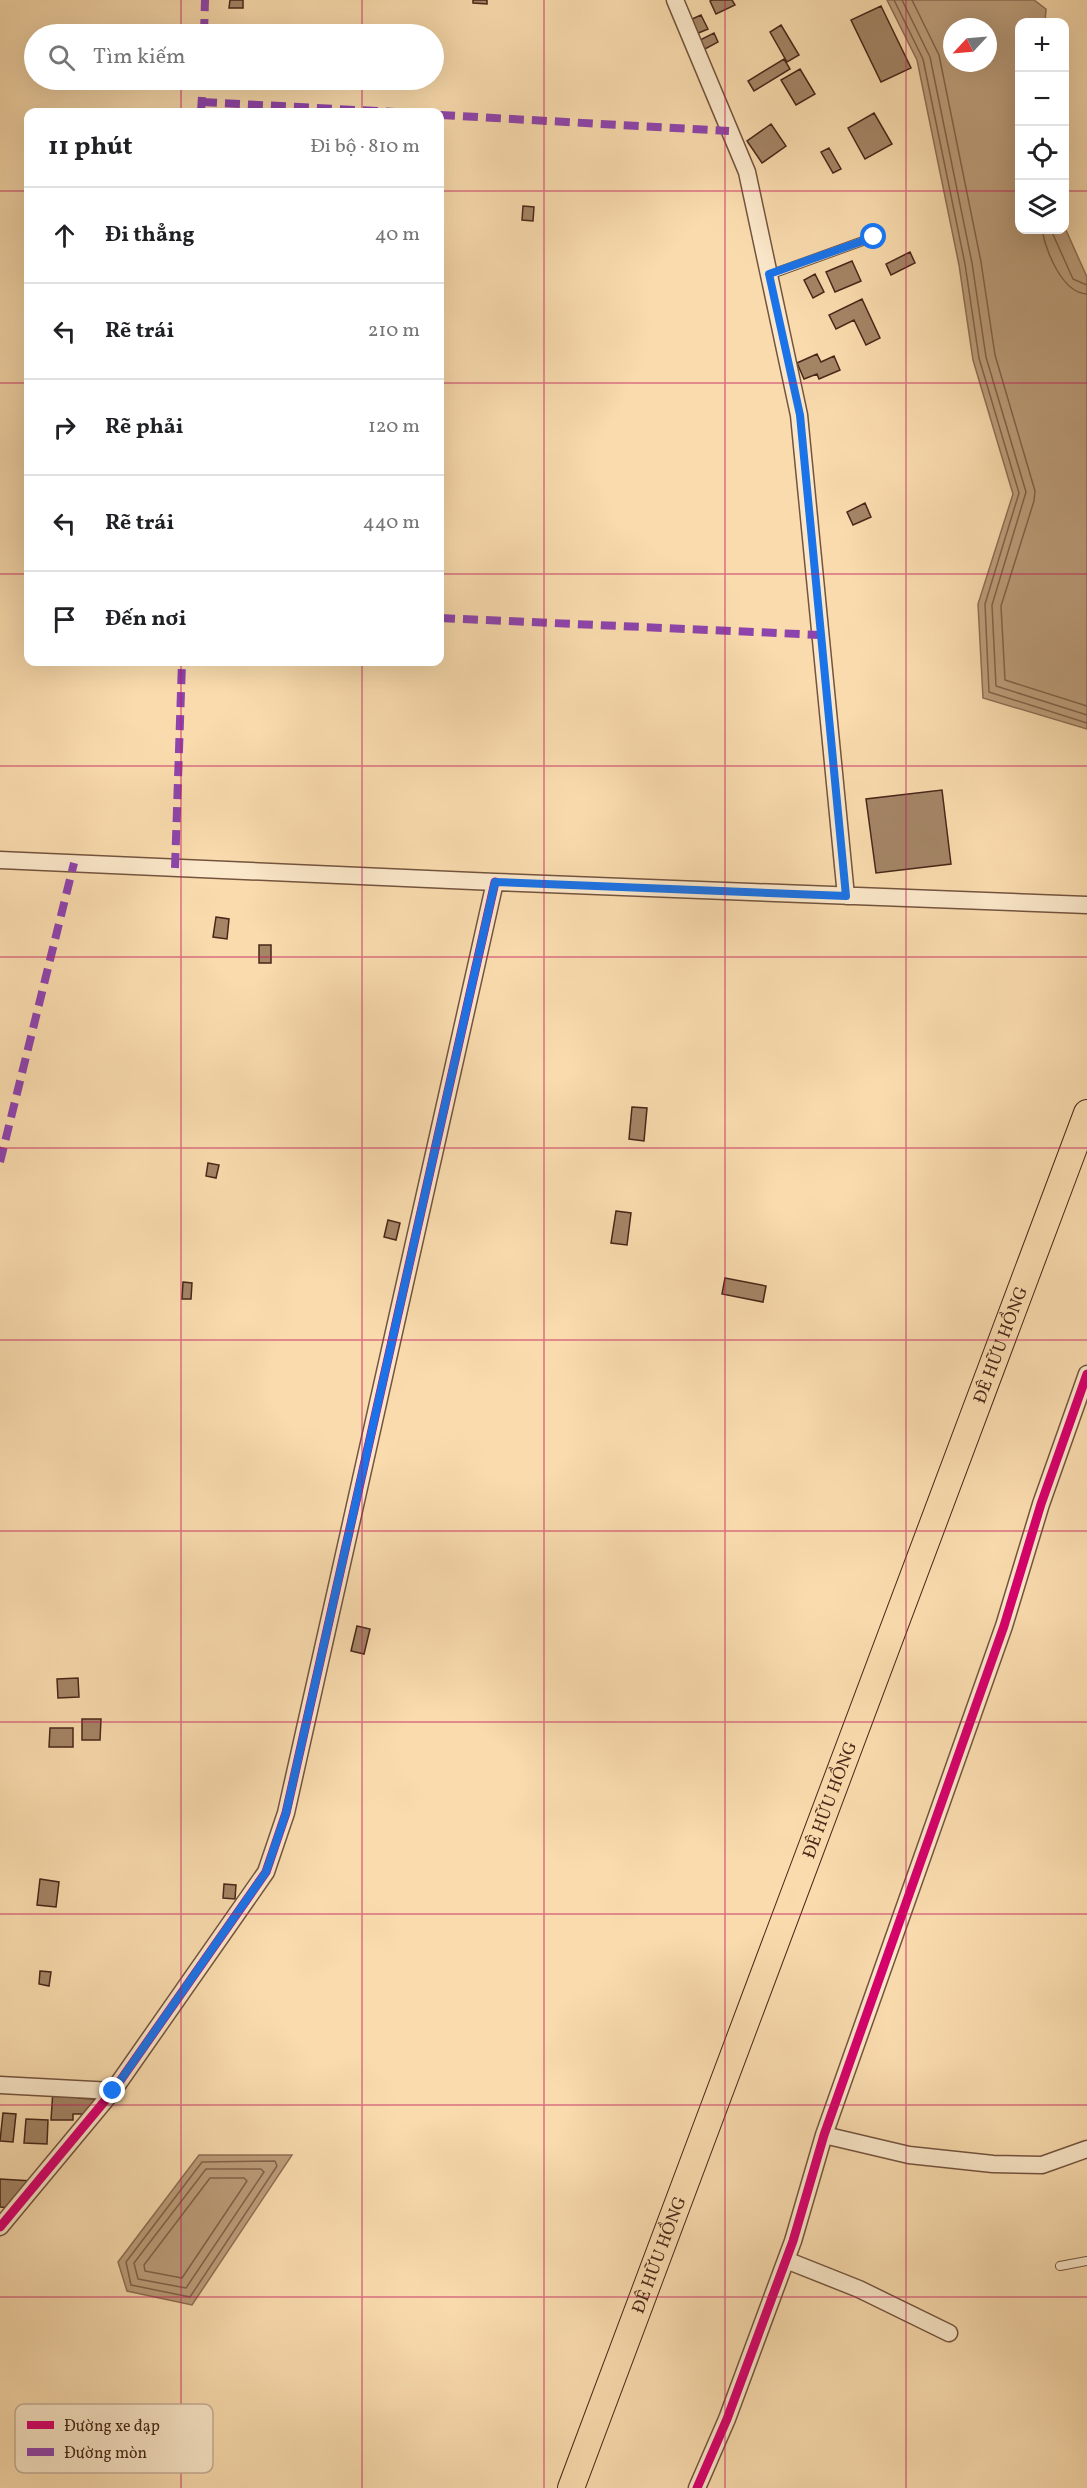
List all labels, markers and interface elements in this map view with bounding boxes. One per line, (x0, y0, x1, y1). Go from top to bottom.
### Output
north arrow (943, 18, 997, 72)
map controls (1015, 18, 1069, 234)
button: + (1015, 18, 1069, 72)
search box (24, 24, 444, 90)
icon: search (45, 41, 78, 74)
text: Tìm kiếm (93, 42, 186, 73)
button: − (1015, 72, 1069, 126)
button: locate (1015, 126, 1069, 180)
text: 11 phút (48, 129, 133, 165)
text: Đi bộ · 810 m (310, 133, 420, 161)
button: layers (1015, 180, 1069, 234)
icon: ahead (48, 219, 81, 252)
text: Đi thẳng (105, 220, 195, 251)
text: 40 m (375, 221, 420, 249)
route start (860, 223, 886, 249)
icon: left (48, 315, 81, 348)
text: Rẽ trái (105, 316, 174, 347)
text: 210 m (368, 317, 420, 345)
icon: right (48, 411, 81, 444)
text: Rẽ phải (105, 412, 184, 443)
text: 120 m (368, 413, 420, 441)
icon: left (48, 507, 81, 540)
text: Rẽ trái (105, 508, 174, 539)
text: 440 m (363, 509, 420, 537)
icon: arrive (48, 603, 81, 636)
text: Đến nơi (105, 604, 187, 635)
street label: ĐÊ HỮU HỒNG (968, 1283, 1035, 1408)
street label: ĐÊ HỮU HỒNG (797, 1738, 864, 1863)
route end (99, 2077, 125, 2103)
street label: ĐÊ HỮU HỒNG (627, 2193, 693, 2318)
legend (15, 2404, 213, 2473)
text: Đường xe đạp (64, 2416, 160, 2438)
text: Đường mòn (64, 2443, 147, 2465)

